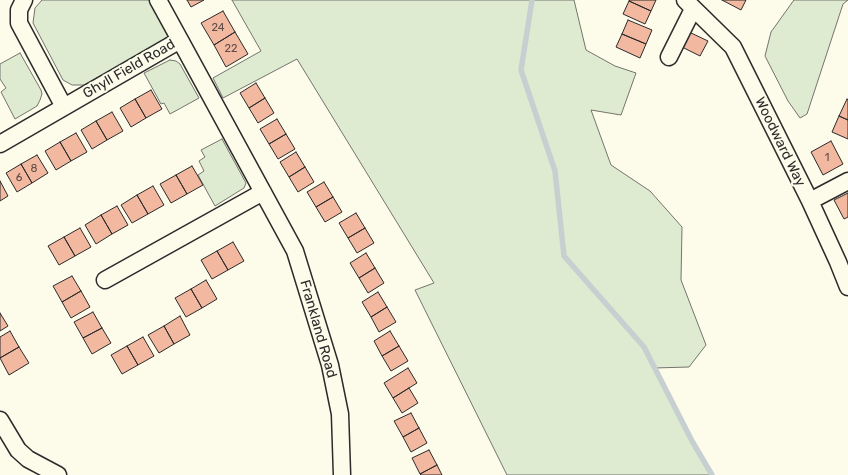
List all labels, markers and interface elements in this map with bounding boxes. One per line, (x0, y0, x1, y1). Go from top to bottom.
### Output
house number: 24 (211, 21, 225, 35)
street label: Ghyll Field Road (80, 36, 178, 102)
house number: 22 (225, 42, 237, 56)
street label: Woodward Way (751, 95, 809, 189)
house number: 1 (825, 151, 829, 165)
house number: 8 (31, 162, 37, 176)
house number: 6 (16, 171, 22, 185)
street label: Frankland Road (296, 278, 340, 380)

